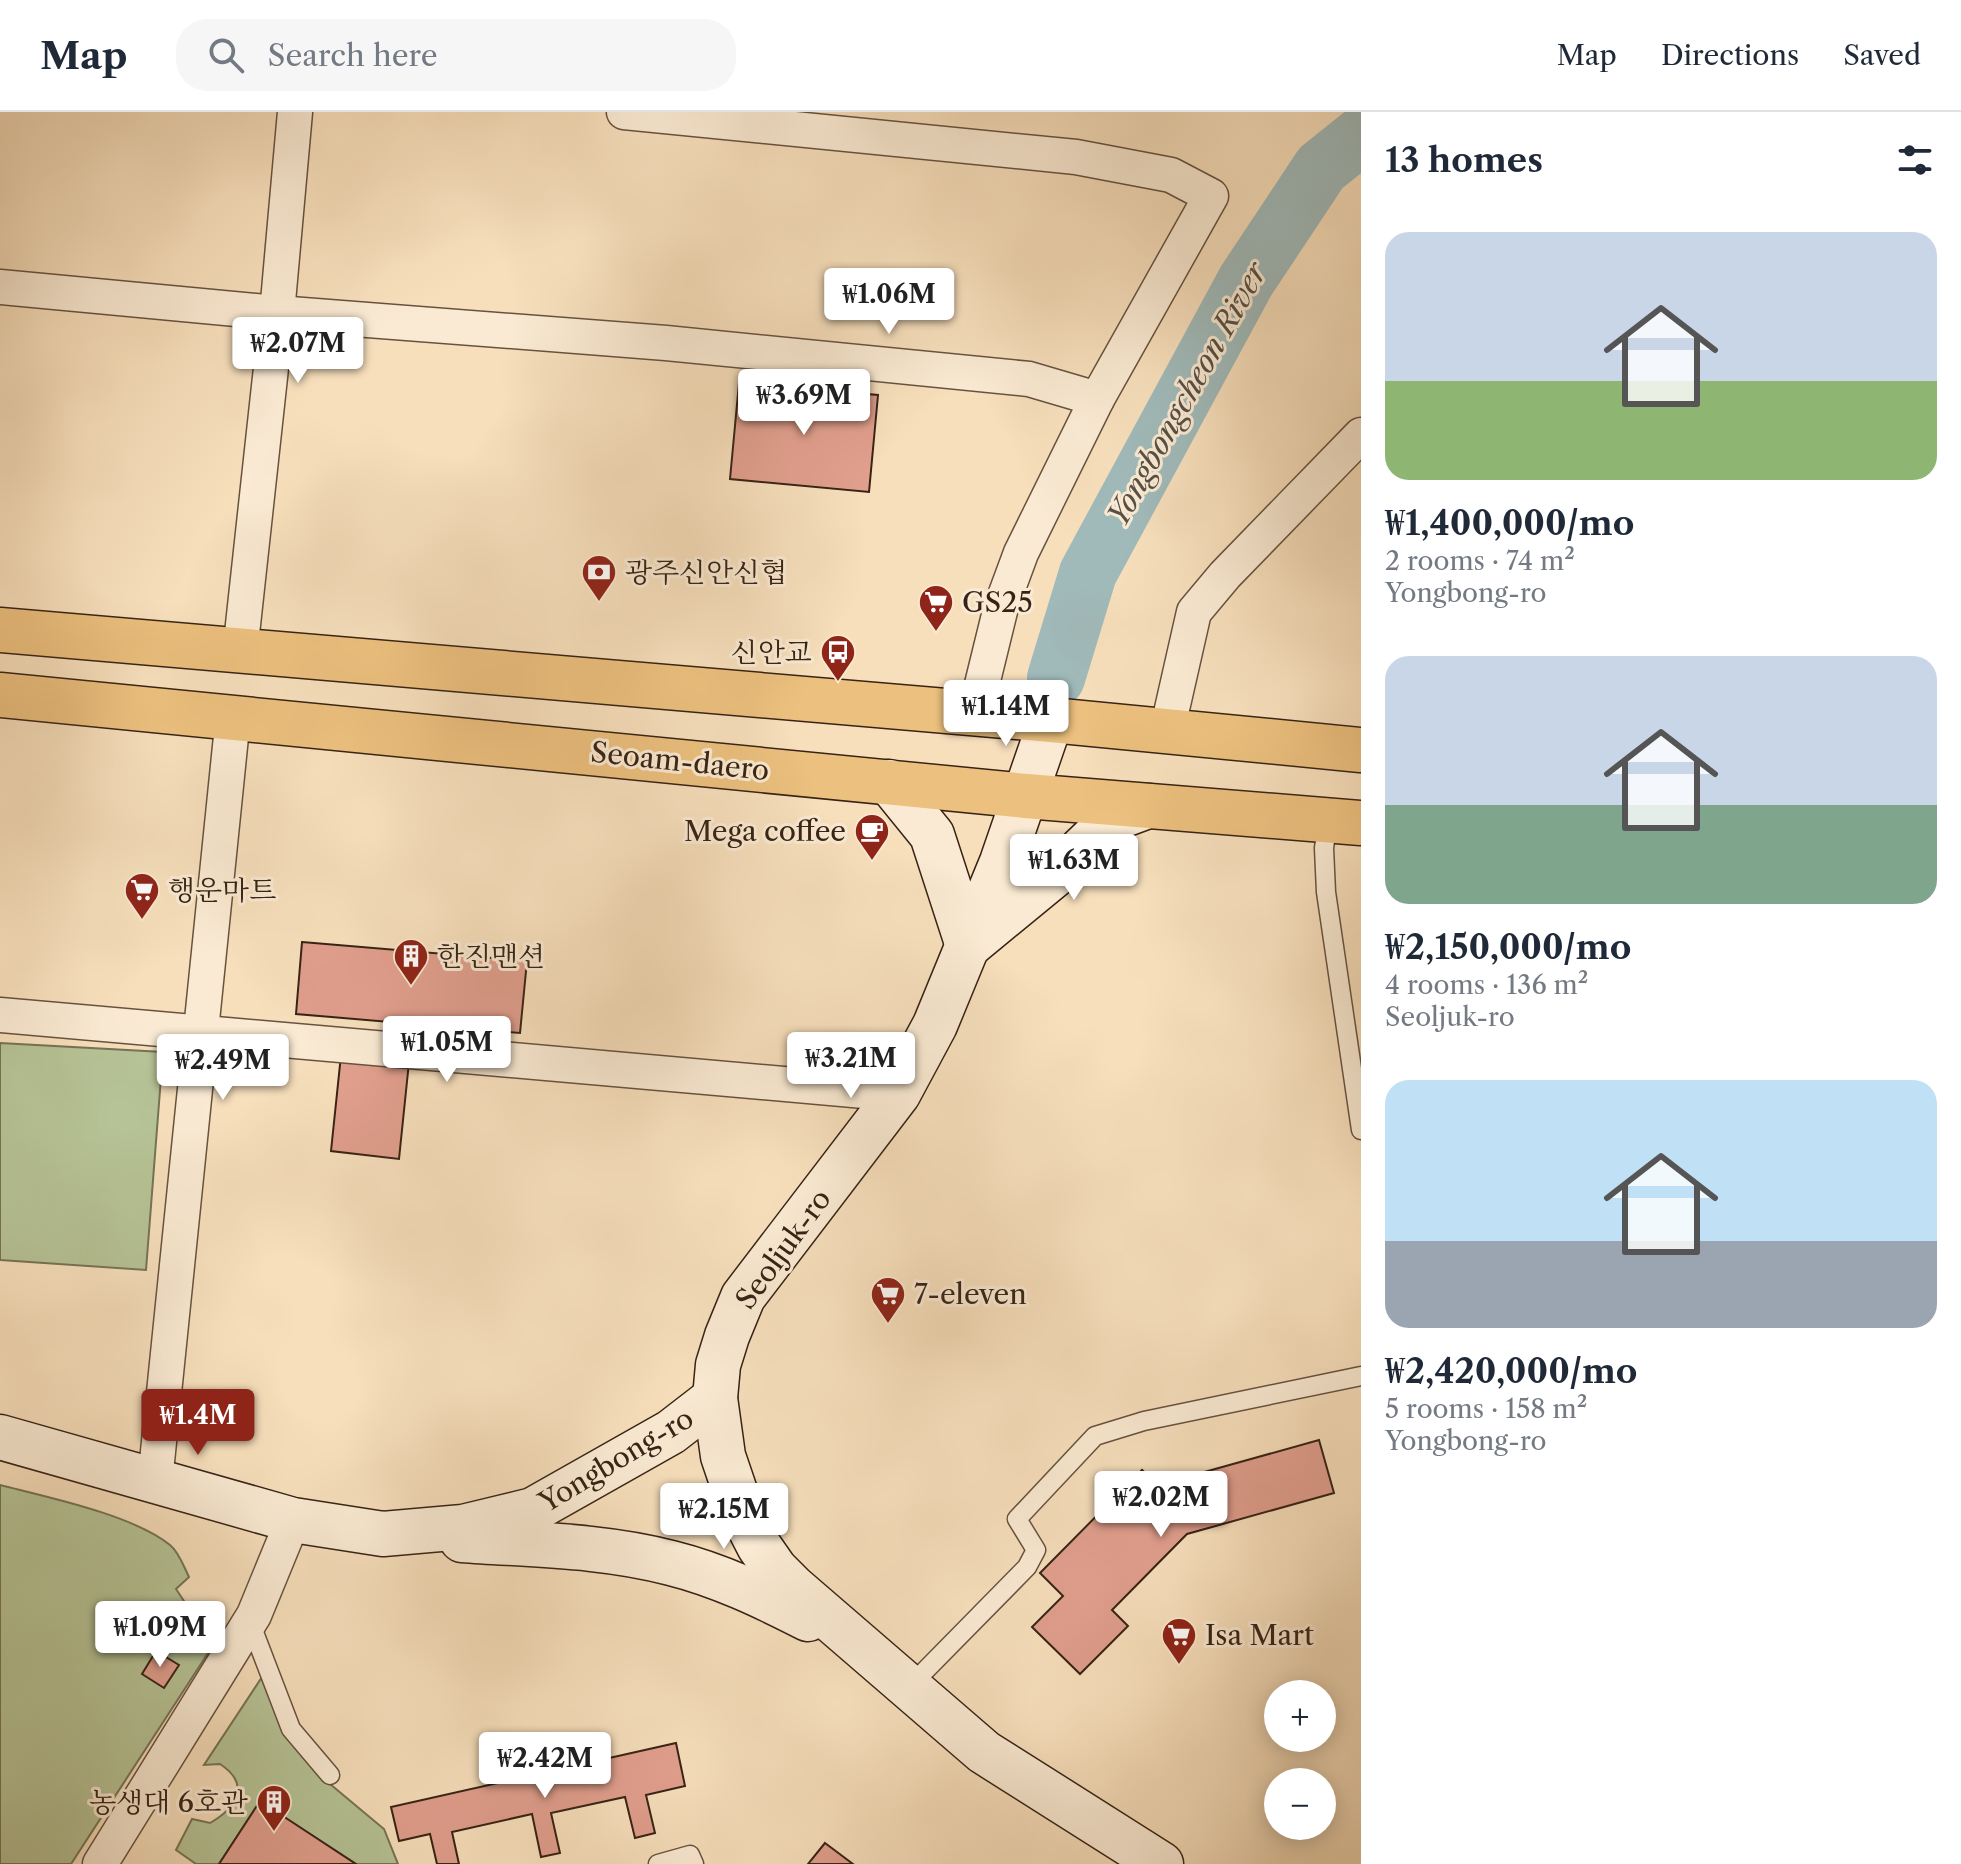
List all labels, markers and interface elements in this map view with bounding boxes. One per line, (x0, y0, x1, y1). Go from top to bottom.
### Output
search box (176, 19, 736, 91)
text: Map (40, 32, 128, 79)
icon: search (204, 33, 248, 77)
text: Search here (268, 37, 438, 74)
text: Map (1557, 38, 1617, 72)
text: Directions (1661, 38, 1799, 72)
text: Saved (1843, 38, 1921, 72)
icon: filters (1893, 138, 1937, 182)
text: 13 homes (1385, 139, 1543, 181)
water label: Yongbongcheon River (1099, 254, 1276, 532)
pin: ₩1.06M (824, 268, 954, 336)
text: ₩1.06M (842, 278, 936, 310)
icon: home (1589, 284, 1733, 428)
pin: ₩2.07M (233, 317, 363, 385)
text: ₩2.07M (250, 327, 346, 359)
pin: ₩3.69M (739, 369, 869, 437)
text: ₩3.69M (756, 379, 852, 411)
text: ₩1,400,000/mo (1385, 502, 1634, 544)
text: 2 rooms · 74 m² (1385, 545, 1575, 577)
bank icon: 광주신안신협 (580, 553, 618, 603)
place label: 광주신안신협 (625, 555, 787, 589)
text: Yongbong-ro (1385, 577, 1546, 609)
supermarket icon: GS25 (917, 583, 955, 633)
place label: GS25 (962, 585, 1033, 619)
bus stop icon: 신안교 (819, 633, 857, 683)
place label: 신안교 (731, 635, 812, 669)
pin: ₩1.14M (941, 680, 1071, 748)
text: ₩1.14M (962, 690, 1050, 722)
icon: home (1589, 708, 1733, 852)
street label: Seoam-daero (589, 735, 771, 787)
cafe icon: Mega coffee (853, 812, 891, 862)
place label: Mega coffee (684, 814, 846, 848)
pin: ₩1.63M (1009, 834, 1139, 902)
text: ₩1.63M (1028, 844, 1120, 876)
supermarket icon: 행운마트 (123, 871, 161, 921)
place label: 행운마트 (168, 873, 276, 907)
text: ₩2,150,000/mo (1385, 926, 1631, 968)
building icon: 한진맨션 (392, 937, 430, 987)
place label: 한진맨션 (437, 939, 545, 973)
text: 4 rooms · 136 m² (1385, 969, 1588, 1001)
text: Seoljuk-ro (1385, 1001, 1515, 1033)
pin: ₩1.05M (382, 1016, 512, 1084)
text: ₩1.05M (401, 1026, 493, 1058)
pin: ₩3.21M (786, 1032, 916, 1100)
pin: ₩2.49M (158, 1034, 288, 1102)
text: ₩3.21M (805, 1042, 897, 1074)
text: ₩2.49M (175, 1044, 271, 1076)
icon: home (1589, 1132, 1733, 1276)
street label: Seoljuk-ro (728, 1183, 838, 1315)
supermarket icon: 7-eleven (869, 1275, 907, 1325)
place label: 7-eleven (914, 1277, 1027, 1311)
text: ₩2,420,000/mo (1385, 1350, 1637, 1392)
pin: ₩1.4M (142, 1389, 254, 1457)
text: 5 rooms · 158 m² (1385, 1393, 1587, 1425)
text: ₩1.4M (159, 1399, 237, 1431)
street label: Yongbong-ro (532, 1401, 699, 1520)
text: Yongbong-ro (1385, 1425, 1546, 1457)
pin: ₩2.02M (1096, 1471, 1226, 1539)
text: ₩2.02M (1112, 1481, 1210, 1513)
pin: ₩2.15M (659, 1483, 789, 1551)
text: ₩2.15M (678, 1493, 770, 1525)
pin: ₩1.09M (95, 1601, 225, 1669)
text: ₩1.09M (113, 1611, 207, 1643)
supermarket icon: Isa Mart (1160, 1616, 1198, 1666)
place label: Isa Mart (1205, 1618, 1314, 1652)
map controls (1264, 1680, 1336, 1840)
button: + (1264, 1680, 1336, 1752)
pin: ₩2.42M (480, 1732, 610, 1800)
text: ₩2.42M (497, 1742, 593, 1774)
button: − (1264, 1768, 1336, 1840)
building icon: 농생대 6호관 (255, 1783, 293, 1833)
place label: 농생대 6호관 (89, 1785, 248, 1819)

